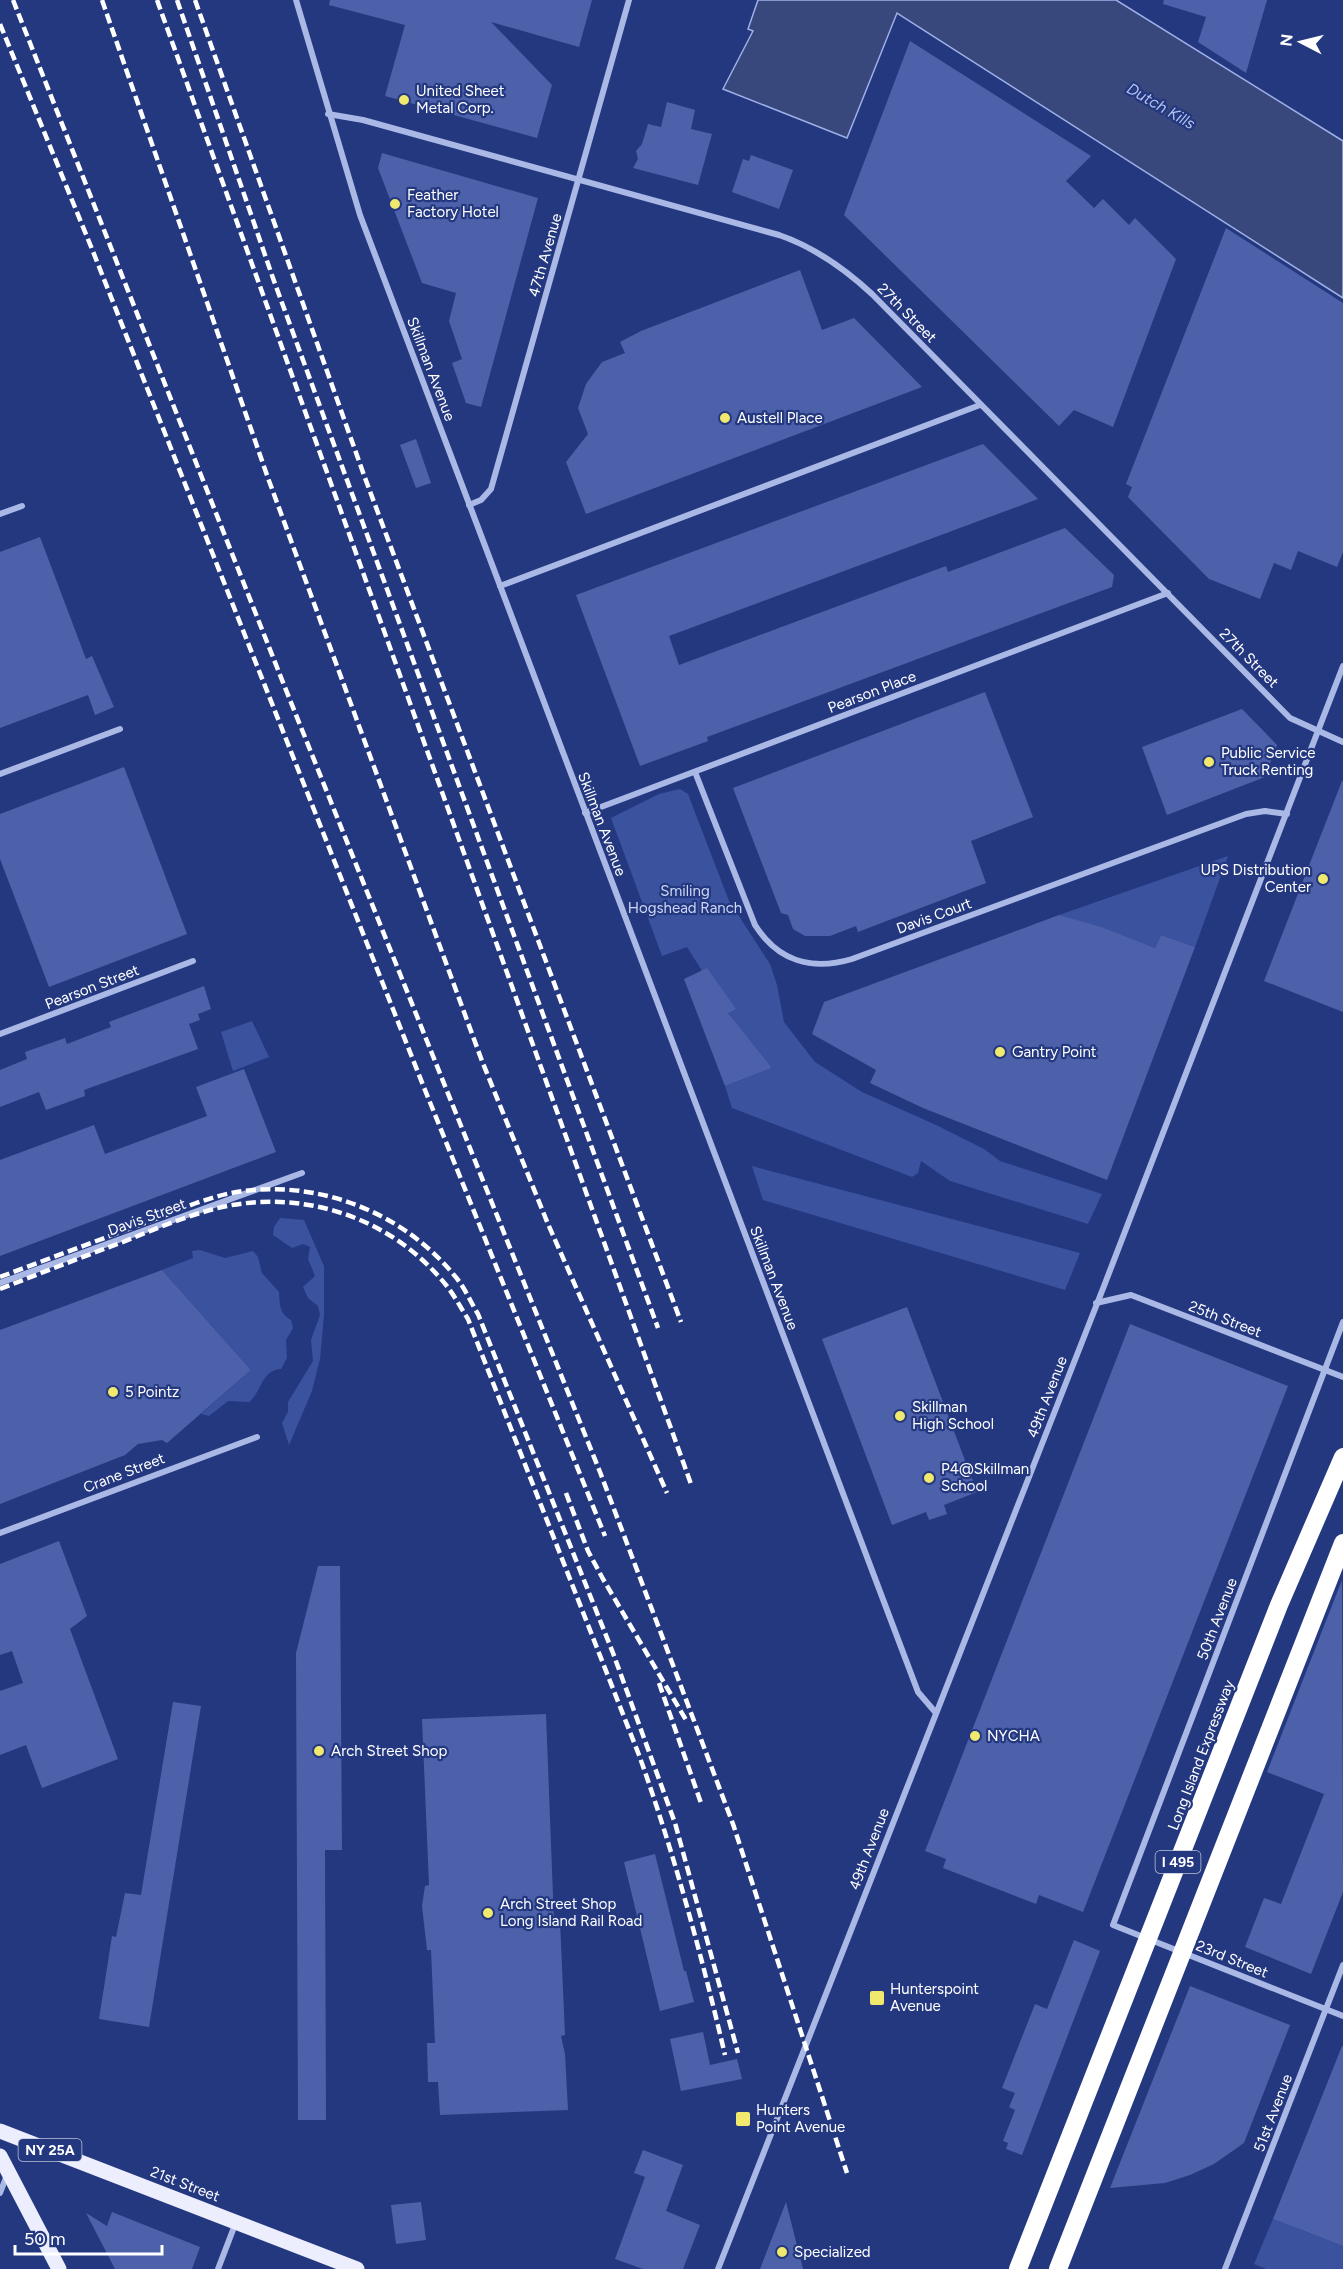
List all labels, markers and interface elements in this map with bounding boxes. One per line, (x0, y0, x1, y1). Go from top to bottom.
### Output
north arrow (1271, 12, 1331, 72)
text: N (1276, 33, 1297, 48)
water label: Dutch Kills (1123, 79, 1199, 133)
place label: United Sheet Metal Corp. (416, 82, 505, 117)
marker: United Sheet Metal Corp. (397, 93, 411, 107)
place label: Feather Factory Hotel (407, 186, 499, 221)
marker: Feather Factory Hotel (388, 197, 402, 211)
street label: 47th Avenue (525, 211, 565, 299)
street label: 27th Street (874, 280, 941, 347)
street label: Skillman Avenue (403, 315, 459, 423)
place label: Austell Place (737, 409, 823, 427)
marker: Austell Place (718, 411, 732, 425)
street label: 27th Street (1216, 625, 1283, 692)
street label: Pearson Place (825, 667, 919, 717)
place label: Public Service Truck Renting (1221, 744, 1315, 779)
marker: Public Service Truck Renting (1202, 755, 1216, 769)
street label: Skillman Avenue (574, 770, 630, 878)
place label: UPS Distribution Center (1200, 861, 1311, 896)
marker: UPS Distribution Center (1316, 872, 1330, 886)
park label: Smiling Hogshead Ranch (628, 882, 742, 917)
street label: Davis Court (894, 894, 974, 938)
street label: Pearson Street (42, 961, 142, 1013)
place label: Gantry Point (1012, 1043, 1097, 1061)
marker: Gantry Point (993, 1045, 1007, 1059)
street label: Davis Street (105, 1194, 189, 1239)
street label: Skillman Avenue (746, 1224, 802, 1332)
street label: 25th Street (1186, 1297, 1264, 1341)
street label: 49th Avenue (1023, 1353, 1071, 1441)
place label: 5 Pointz (125, 1383, 179, 1401)
marker: 5 Pointz (106, 1385, 120, 1399)
place label: Skillman High School (912, 1398, 994, 1433)
marker: Skillman High School (893, 1409, 907, 1423)
street label: Crane Street (81, 1449, 168, 1497)
place label: P4@Skillman School (941, 1460, 1029, 1495)
marker: P4@Skillman School (922, 1471, 936, 1485)
street label: 50th Avenue (1193, 1575, 1241, 1663)
street label: Long Island Expressway (1164, 1677, 1238, 1833)
place label: NYCHA (987, 1727, 1040, 1745)
marker: NYCHA (968, 1729, 982, 1743)
place label: Arch Street Shop (331, 1742, 447, 1760)
marker: Arch Street Shop (312, 1744, 326, 1758)
street label: 49th Avenue (845, 1805, 893, 1893)
road number: I 495 (1156, 1851, 1200, 1873)
place label: Arch Street Shop Long Island Rail Road (500, 1895, 642, 1930)
marker: Arch Street Shop Long Island Rail Road (481, 1906, 495, 1920)
street label: 23rd Street (1193, 1936, 1271, 1982)
place label: Hunterspoint Avenue (890, 1980, 979, 2015)
marker: Hunterspoint Avenue (868, 1989, 886, 2007)
street label: 51st Avenue (1250, 2072, 1296, 2154)
place label: Hunters Point Avenue (756, 2101, 845, 2136)
marker: Hunters Point Avenue (734, 2110, 752, 2128)
road number: NY 25A (19, 2139, 82, 2161)
street label: 21st Street (148, 2163, 223, 2206)
scale bar (15, 2218, 162, 2256)
text: 50 m (24, 2228, 66, 2250)
place label: Specialized (794, 2243, 871, 2261)
marker: Specialized (775, 2245, 789, 2259)

